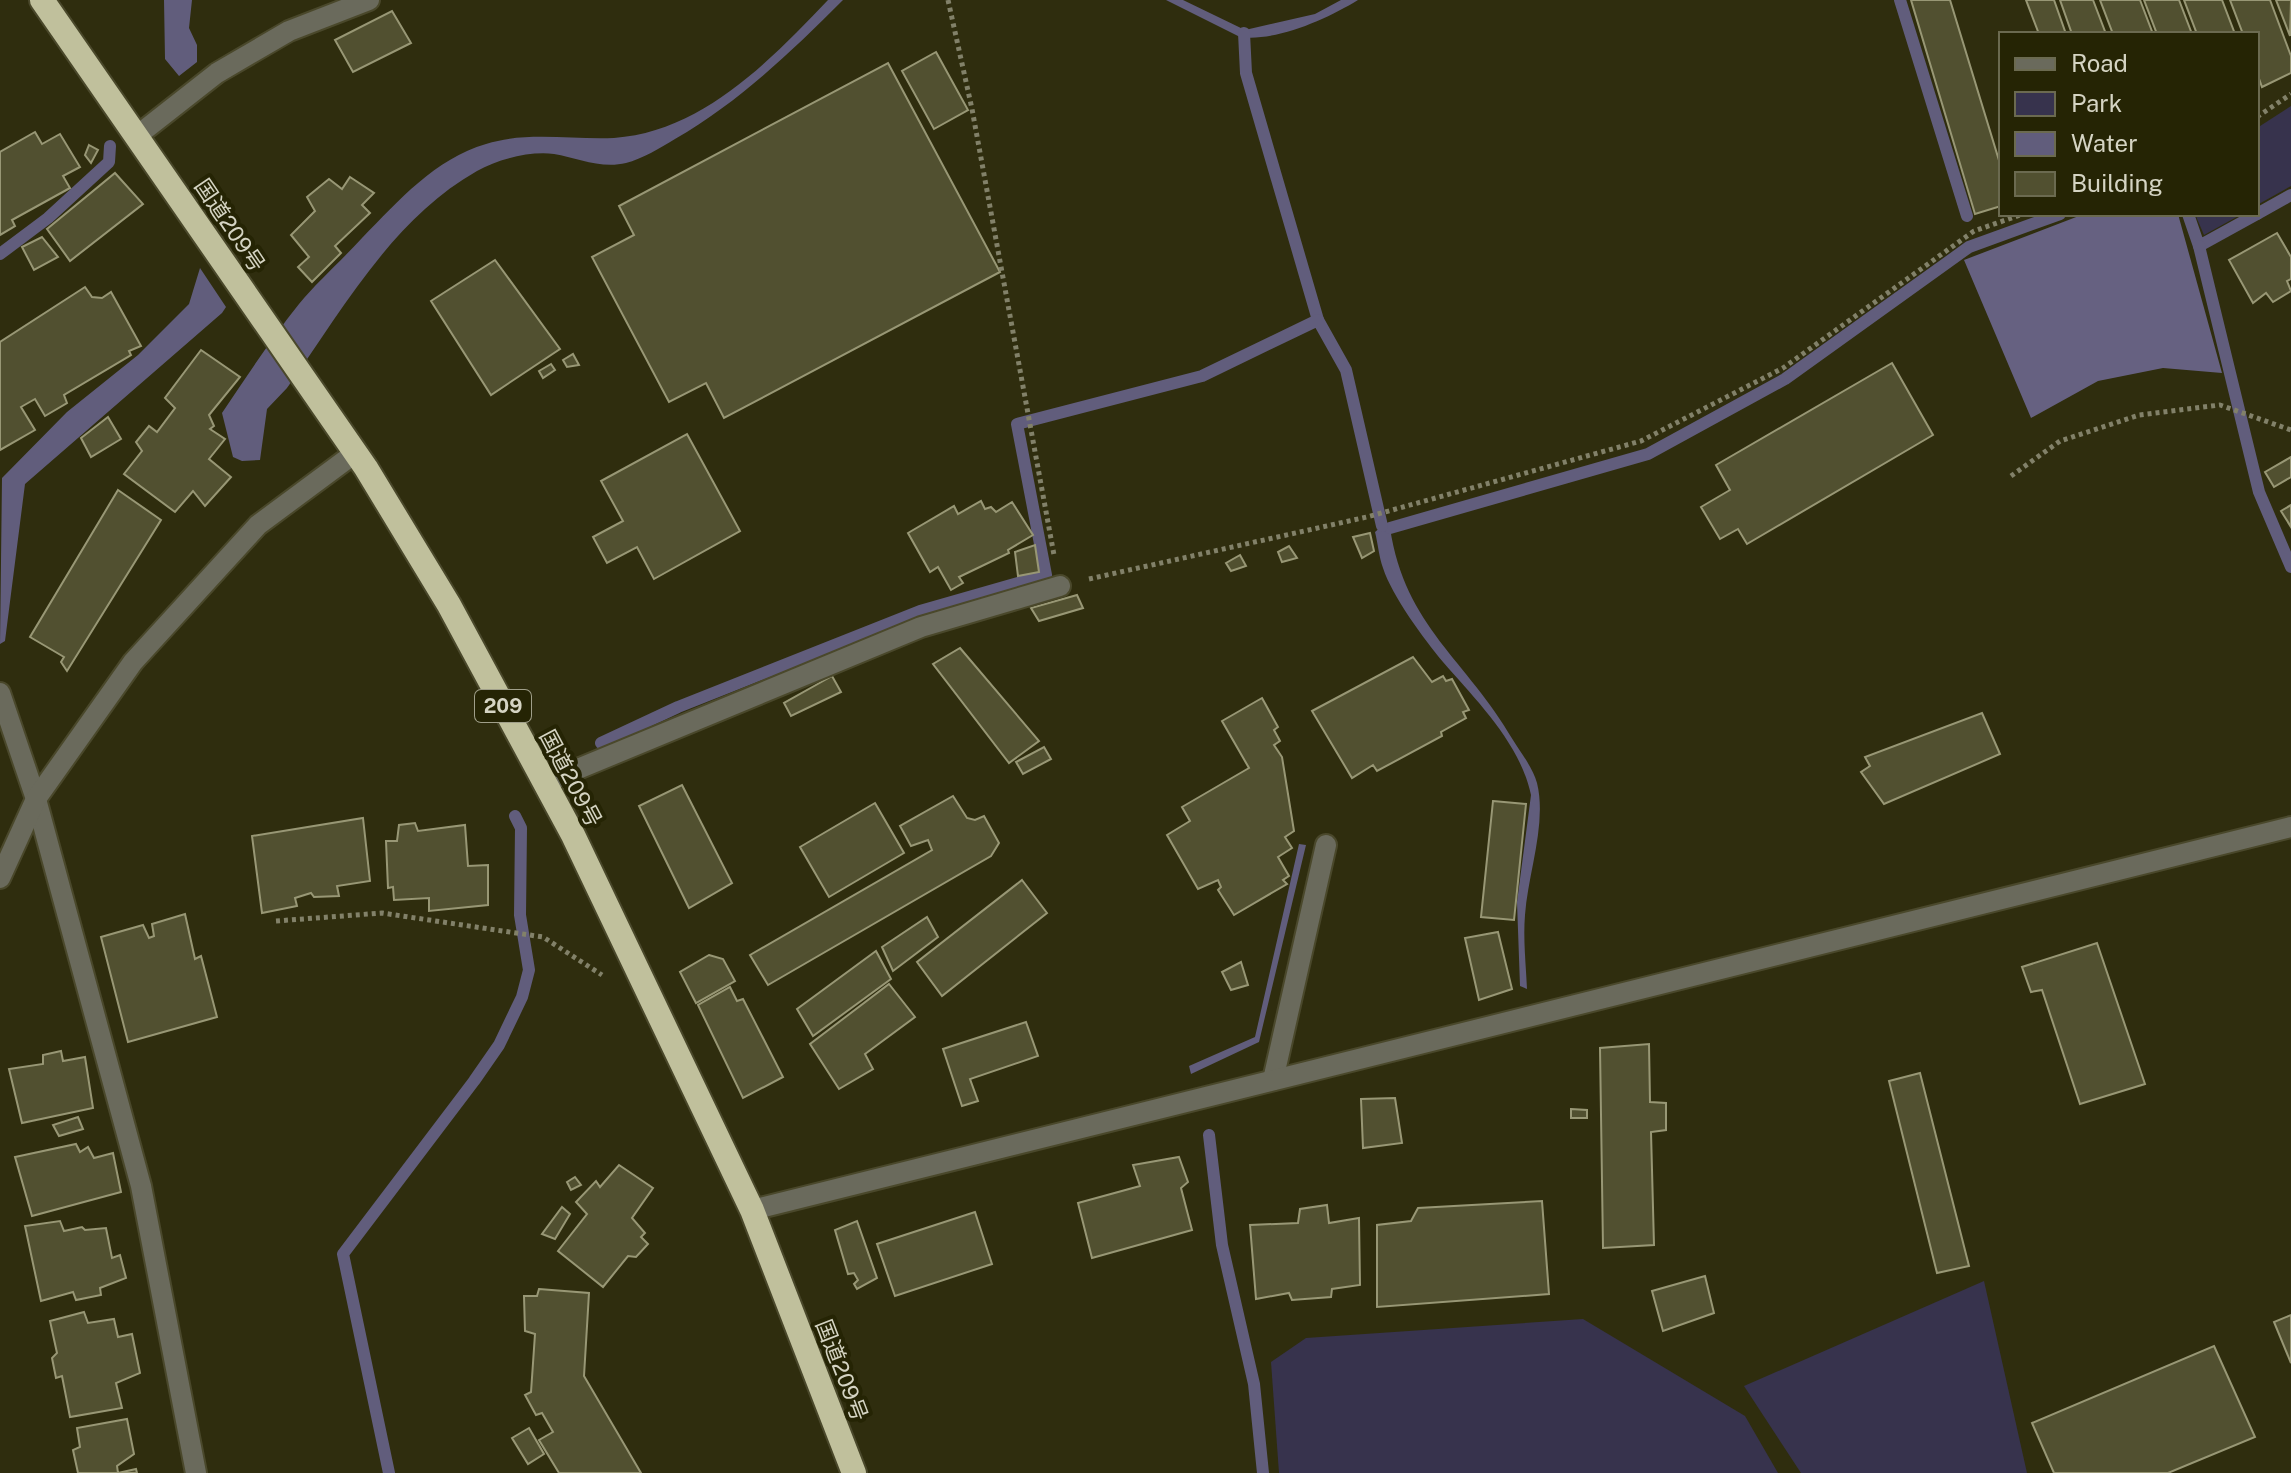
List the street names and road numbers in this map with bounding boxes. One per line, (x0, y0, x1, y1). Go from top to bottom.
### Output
street label: 国道209号 (190, 174, 270, 276)
road number: 209 (475, 690, 531, 722)
street label: 国道209号 (535, 725, 607, 831)
street label: 国道209号 (811, 1316, 873, 1424)

